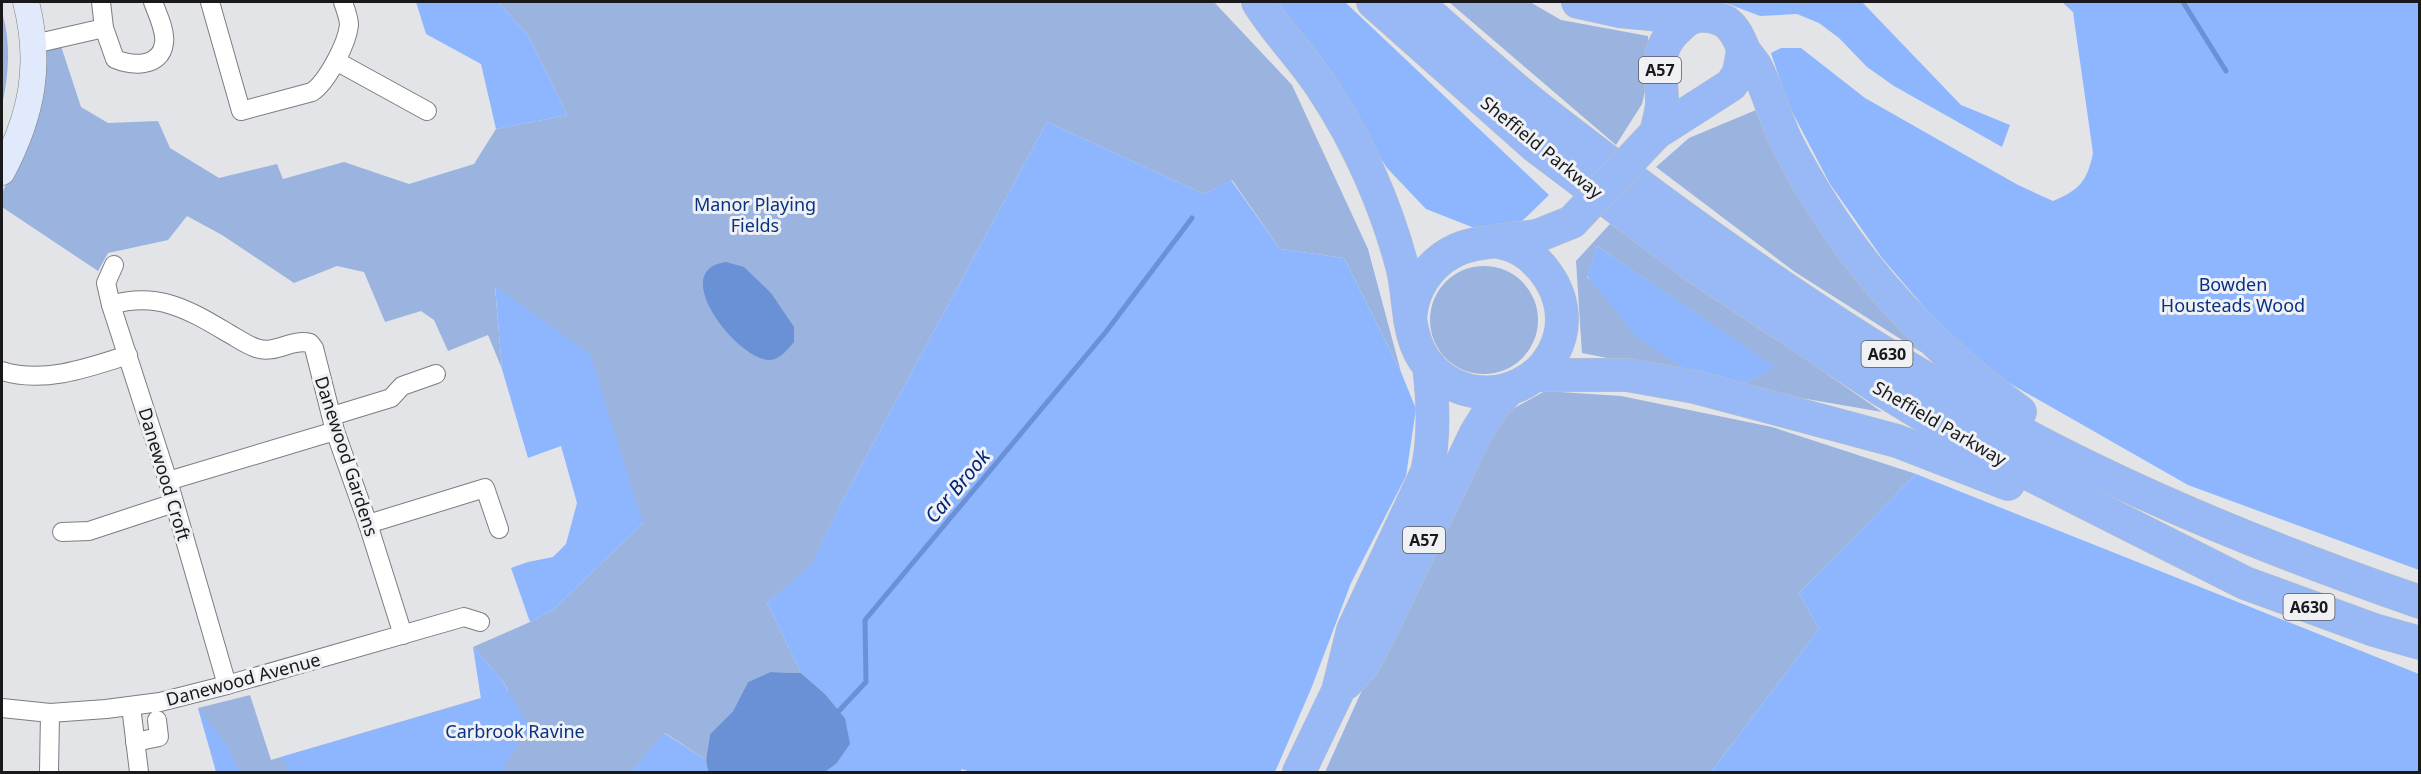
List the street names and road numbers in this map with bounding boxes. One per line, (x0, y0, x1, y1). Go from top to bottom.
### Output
road number: A57 (1639, 57, 1681, 83)
street label: Sheffield Parkway (1476, 90, 1609, 204)
road number: A630 (1862, 341, 1912, 367)
street label: Danewood Gardens (310, 373, 384, 539)
street label: Sheffield Parkway (1869, 375, 2012, 471)
street label: Danewood Croft (133, 405, 197, 544)
road number: A57 (1403, 527, 1445, 553)
road number: A630 (2284, 594, 2334, 620)
street label: Danewood Avenue (163, 647, 323, 711)

